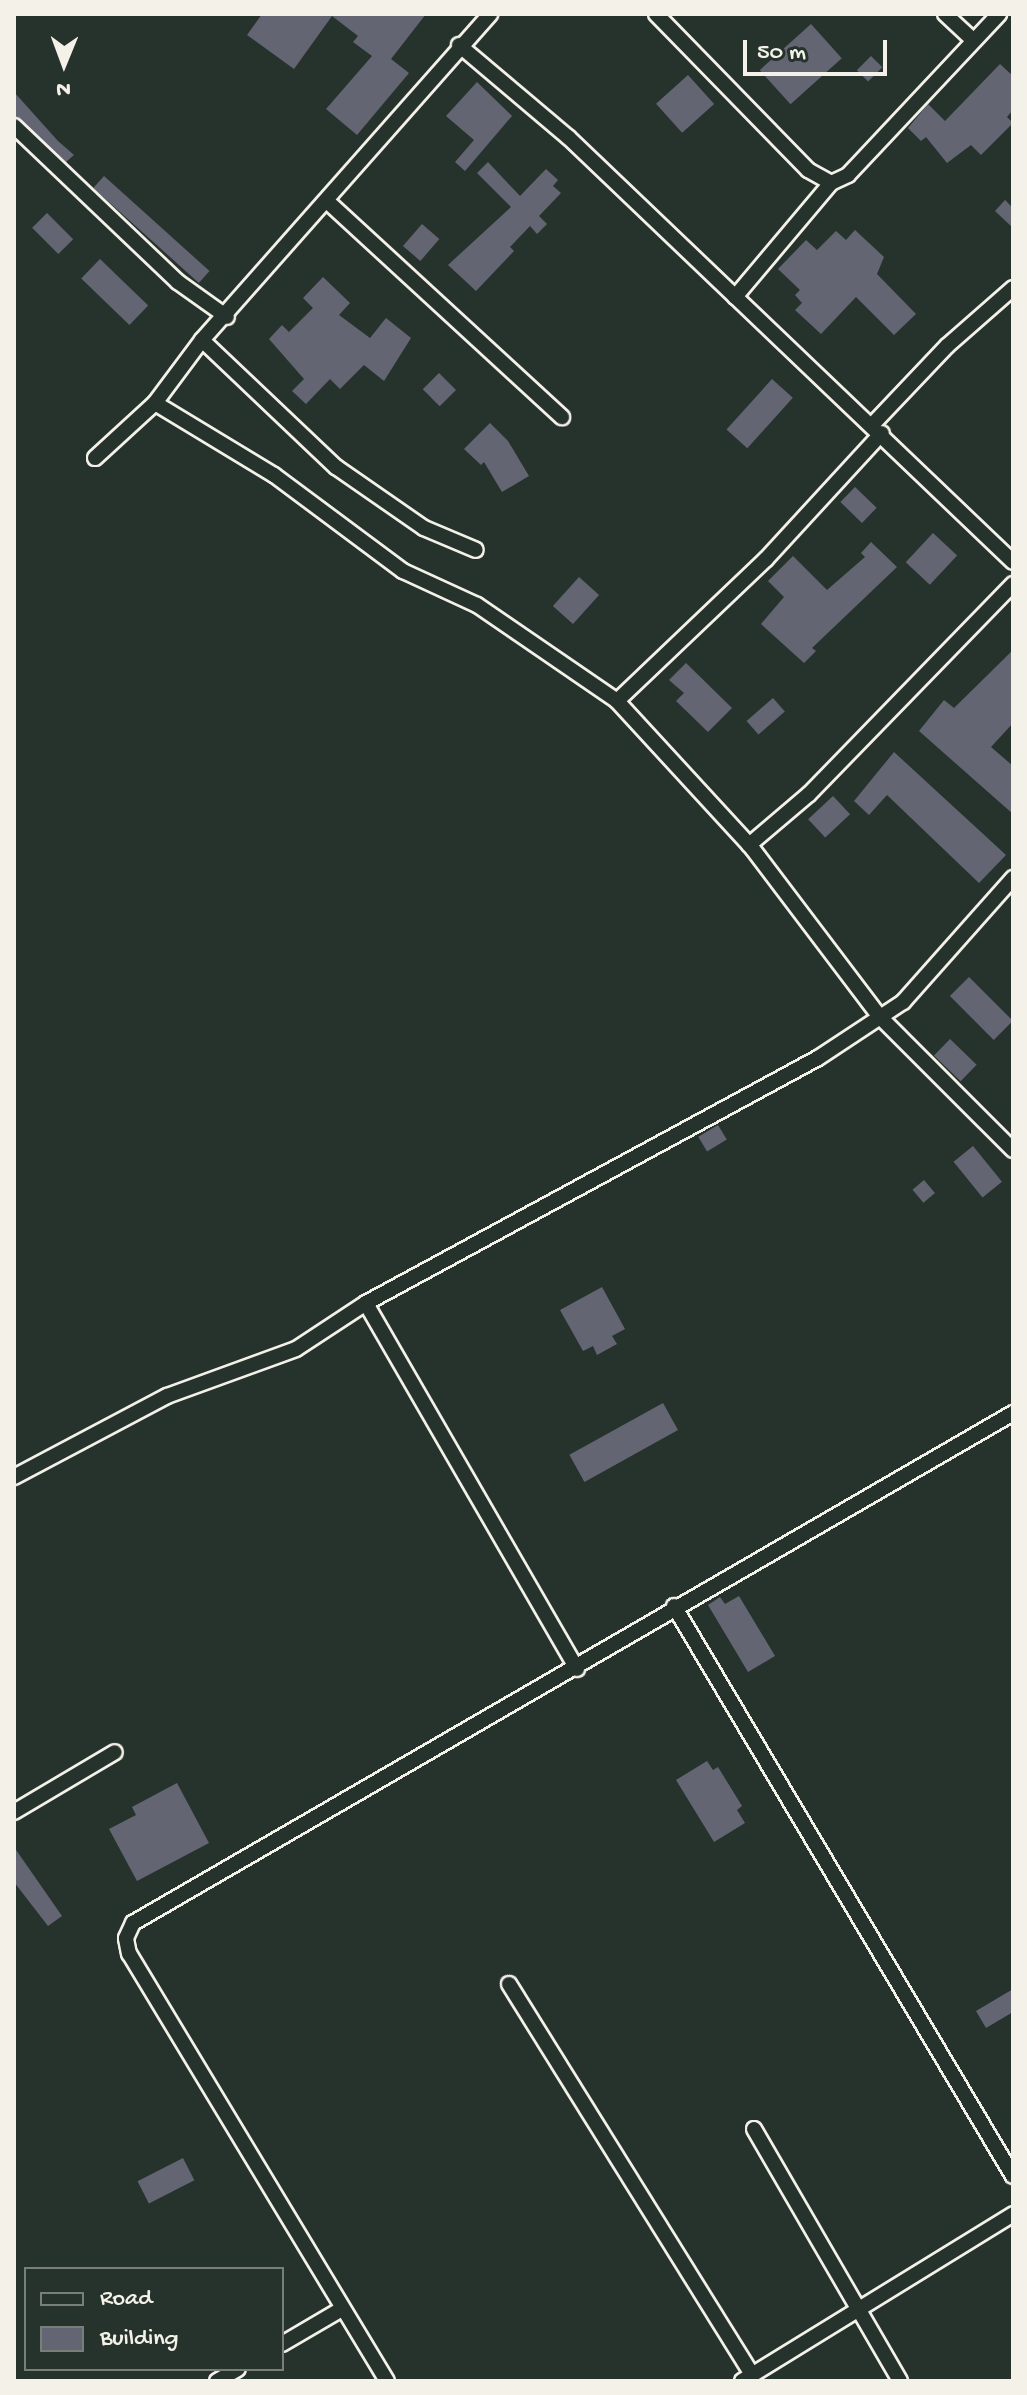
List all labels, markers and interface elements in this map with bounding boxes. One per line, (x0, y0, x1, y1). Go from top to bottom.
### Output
north arrow (24, 24, 104, 104)
scale bar (747, 24, 891, 74)
text: 50 m (757, 39, 806, 68)
text: N (56, 75, 71, 101)
legend (24, 2267, 284, 2371)
text: Road (100, 2285, 152, 2314)
text: Building (100, 2325, 178, 2354)

